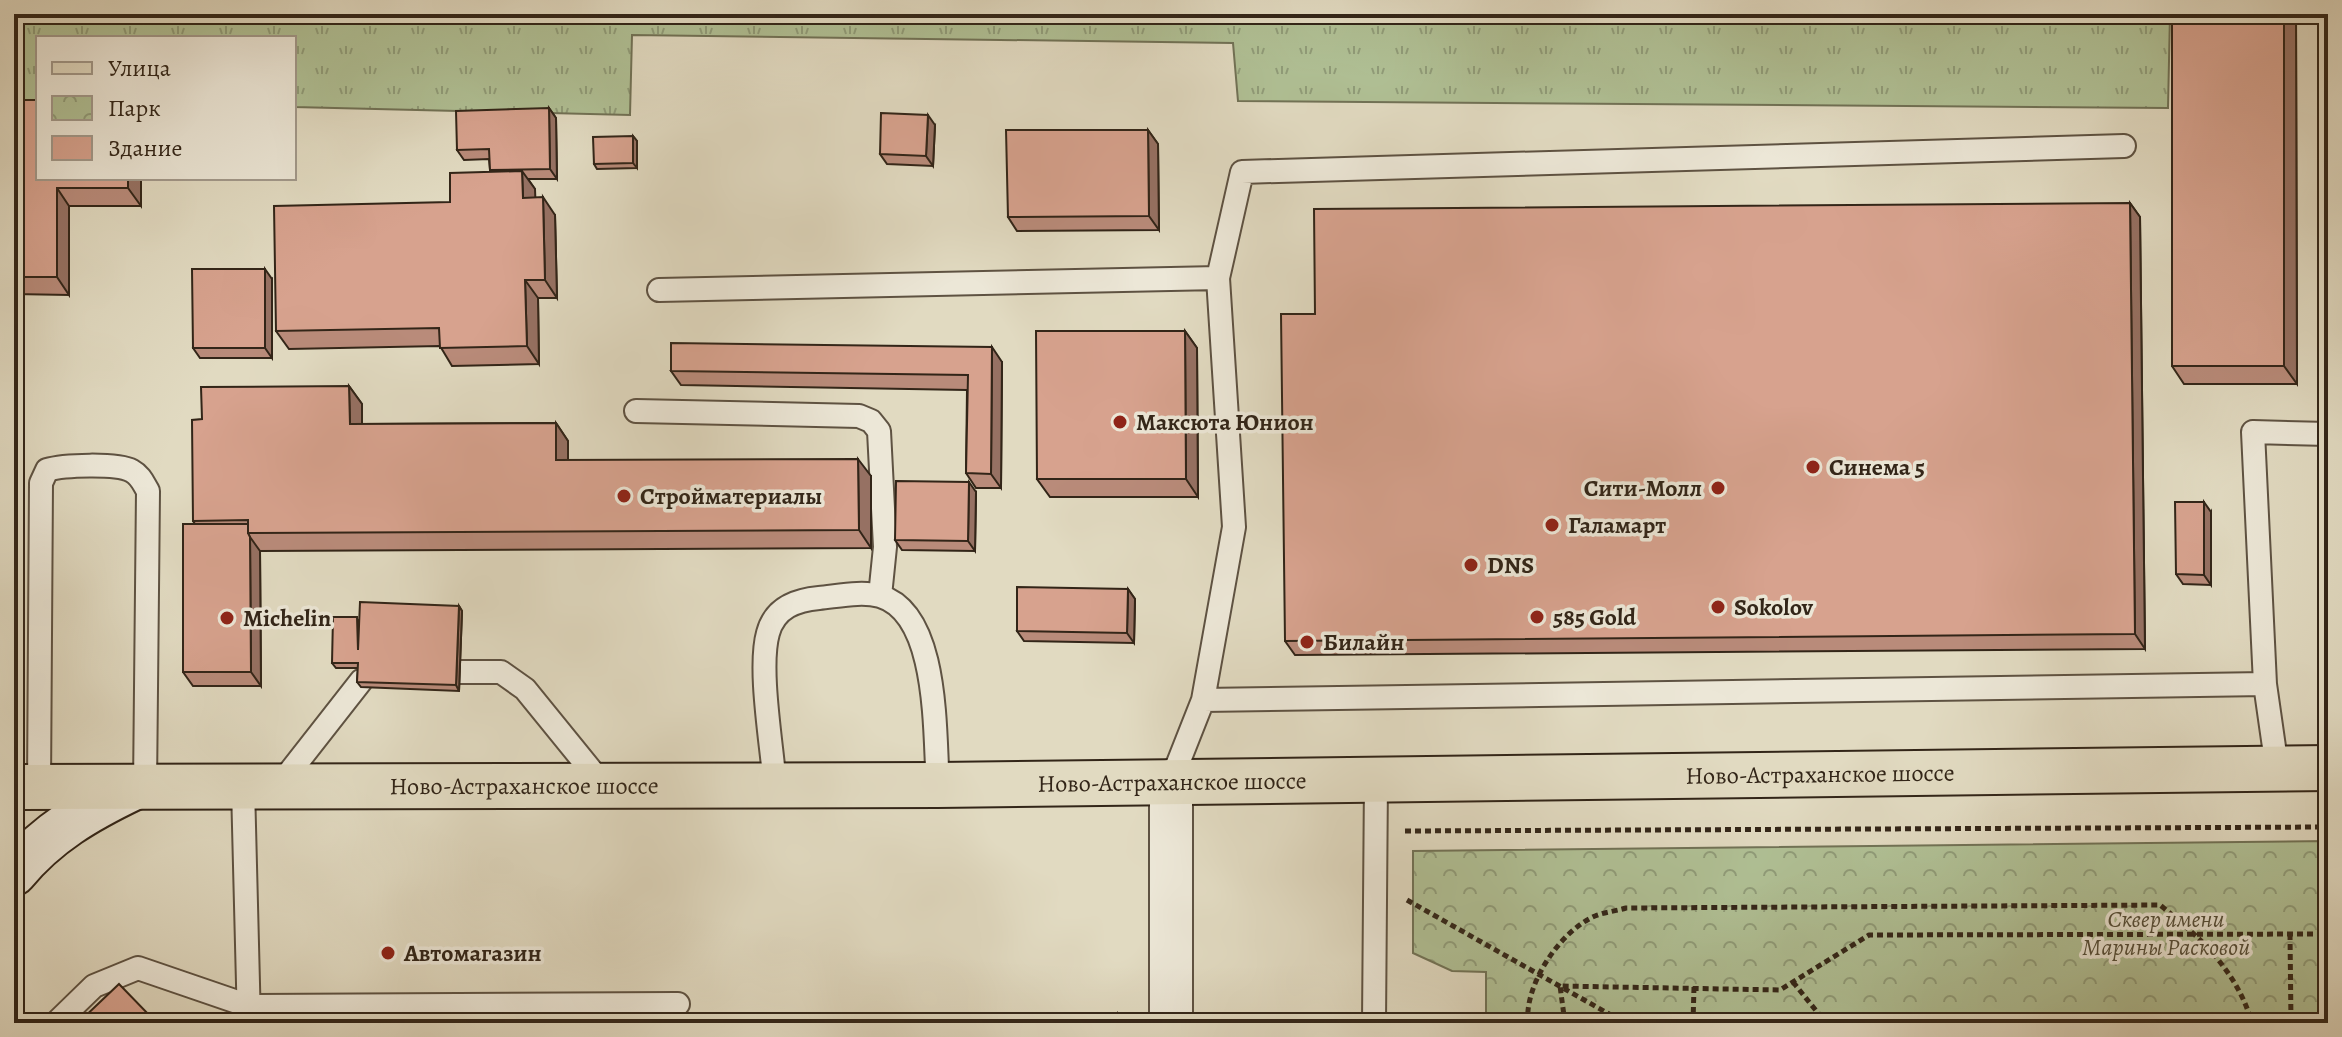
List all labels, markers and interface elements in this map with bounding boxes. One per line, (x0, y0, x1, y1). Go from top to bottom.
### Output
legend (36, 36, 296, 180)
text: Улица (108, 52, 171, 84)
text: Парк (108, 92, 161, 124)
text: Здание (108, 132, 183, 164)
place label: Максюта Юнион (1136, 406, 1314, 438)
marker: Максюта Юнион (1111, 413, 1129, 431)
place label: Синема 5 (1829, 451, 1925, 483)
marker: Синема 5 (1804, 458, 1822, 476)
place label: Сити-Молл (1584, 472, 1702, 504)
marker: Сити-Молл (1709, 479, 1727, 497)
place label: Стройматериалы (640, 480, 822, 512)
marker: Стройматериалы (615, 487, 633, 505)
place label: Галамарт (1568, 509, 1666, 541)
marker: Галамарт (1543, 516, 1561, 534)
place label: DNS (1487, 549, 1534, 581)
marker: DNS (1462, 556, 1480, 574)
place label: Sokolov (1734, 591, 1814, 623)
marker: Sokolov (1709, 598, 1727, 616)
place label: 585 Gold (1553, 601, 1636, 633)
place label: Michelin (243, 602, 332, 634)
marker: 585 Gold (1528, 608, 1546, 626)
marker: Michelin (218, 609, 236, 627)
place label: Билайн (1323, 626, 1404, 658)
marker: Билайн (1298, 633, 1316, 651)
street label: Ново-Астраханское шоссе (1685, 757, 1955, 792)
street label: Ново-Астраханское шоссе (1037, 764, 1307, 800)
street label: Ново-Астраханское шоссе (389, 770, 659, 802)
park label: Сквер имени Марины Расковой (2082, 903, 2250, 963)
place label: Автомагазин (403, 937, 542, 969)
marker: Автомагазин (379, 944, 397, 962)

